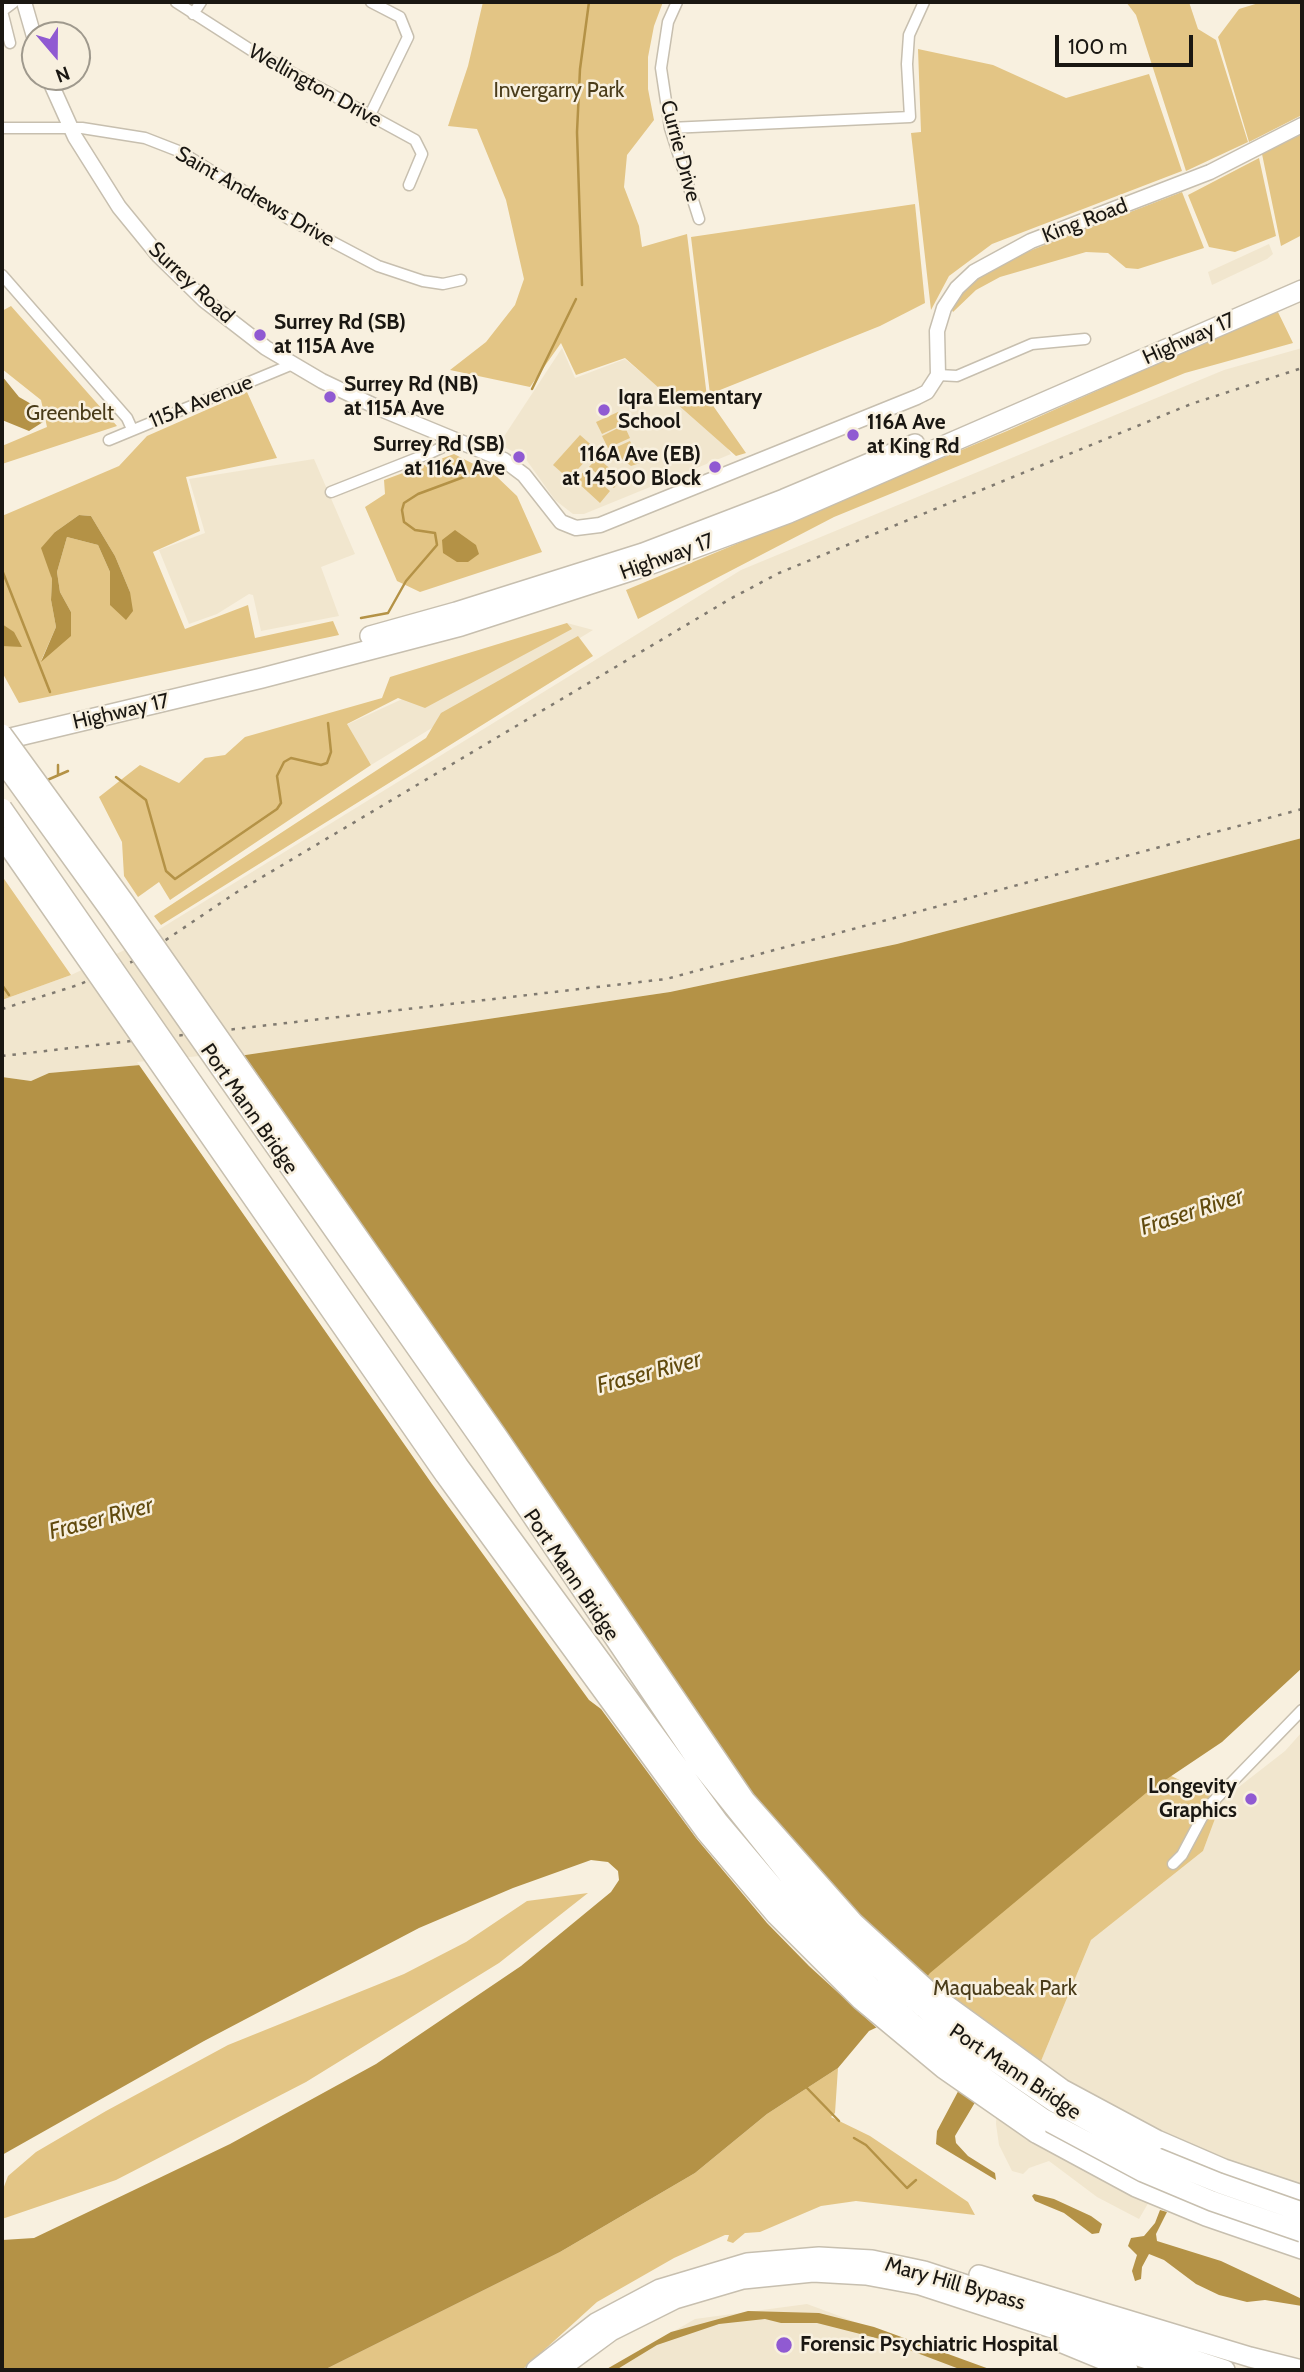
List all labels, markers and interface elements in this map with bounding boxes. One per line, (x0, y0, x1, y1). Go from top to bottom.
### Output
north arrow (21, 21, 91, 91)
scale bar (1059, 21, 1197, 65)
text: 100 m (1068, 34, 1127, 59)
street label: Wellington Drive (244, 39, 386, 133)
text: N (52, 61, 73, 87)
park label: Invergarry Park (493, 78, 625, 104)
street label: Currie Drive (654, 98, 706, 204)
street label: Saint Andrews Drive (171, 141, 339, 253)
street label: King Road (1039, 193, 1131, 249)
street label: Surrey Road (143, 237, 239, 329)
street label: Highway 17 (1139, 307, 1239, 371)
place label: Surrey Rd (SB) at 115A Ave (274, 310, 406, 360)
marker: Surrey Rd (SB) at 115A Ave (252, 327, 268, 343)
street label: 115A Avenue (146, 370, 256, 434)
place label: Surrey Rd (NB) at 115A Ave (344, 372, 479, 422)
place label: Iqra Elementary School (618, 385, 762, 435)
marker: Surrey Rd (NB) at 115A Ave (322, 389, 338, 405)
park label: Greenbelt (26, 401, 114, 427)
marker: Iqra Elementary School (596, 402, 612, 418)
place label: 116A Ave at King Rd (867, 410, 960, 460)
marker: 116A Ave at King Rd (845, 427, 861, 443)
place label: Surrey Rd (SB) at 116A Ave (373, 432, 505, 482)
place label: 116A Ave (EB) at 14500 Block (562, 442, 701, 492)
marker: Surrey Rd (SB) at 116A Ave (511, 449, 527, 465)
marker: 116A Ave (EB) at 14500 Block (707, 459, 723, 475)
street label: Highway 17 (617, 528, 717, 586)
street label: Highway 17 (70, 689, 172, 735)
street label: Port Mann Bridge (195, 1039, 303, 1179)
water label: Fraser River (1137, 1182, 1247, 1242)
water label: Fraser River (594, 1346, 704, 1400)
water label: Fraser River (46, 1492, 156, 1546)
street label: Port Mann Bridge (518, 1504, 624, 1646)
place label: Longevity Graphics (1148, 1774, 1237, 1824)
marker: Longevity Graphics (1243, 1791, 1259, 1807)
park label: Maquabeak Park (933, 1976, 1077, 2002)
street label: Port Mann Bridge (944, 2019, 1086, 2125)
street label: Mary Hill Bypass (882, 2252, 1028, 2316)
place label: Forensic Psychiatric Hospital (800, 2332, 1058, 2358)
marker: Forensic Psychiatric Hospital (774, 2335, 794, 2355)

